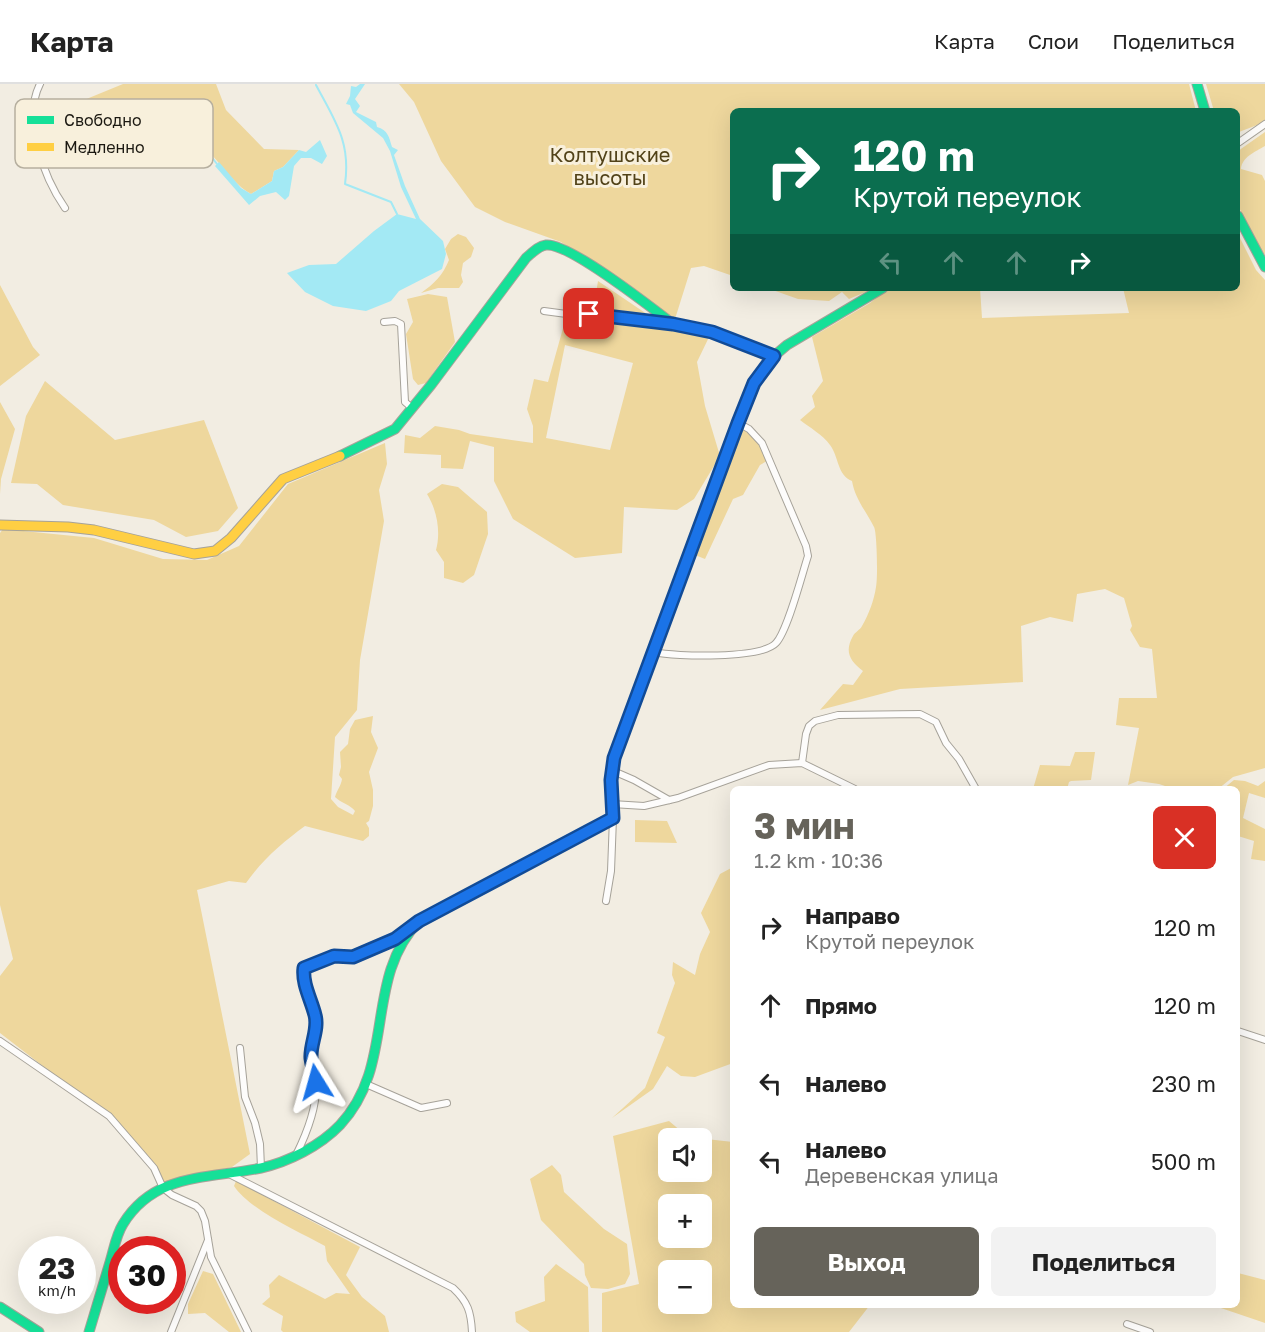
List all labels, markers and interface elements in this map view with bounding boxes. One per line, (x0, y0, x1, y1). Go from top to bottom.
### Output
text: Карта (30, 25, 114, 58)
text: Карта (934, 28, 995, 54)
text: Слои (1028, 28, 1079, 54)
text: Поделиться (1112, 28, 1235, 54)
legend (15, 99, 213, 168)
text: Свободно (64, 110, 142, 130)
text: 120 m (853, 130, 975, 180)
icon: right (754, 132, 832, 210)
text: Медленно (64, 137, 145, 157)
park label: Колтушские высоты (550, 142, 670, 189)
text: Крутой переулок (853, 181, 1082, 213)
icon: left (874, 246, 907, 279)
icon: ahead (937, 246, 970, 279)
icon: ahead (1000, 246, 1033, 279)
icon: right (1063, 246, 1096, 279)
pin (563, 288, 614, 339)
icon: arrive (572, 297, 605, 330)
text: 3 мин (754, 804, 855, 847)
button: close (1153, 806, 1216, 869)
text: 1.2 km · 10:36 (754, 848, 883, 872)
text: Направо (805, 902, 900, 929)
icon: right (754, 911, 787, 944)
text: 120 m (1154, 914, 1216, 941)
text: Крутой переулок (805, 929, 974, 953)
icon: ahead (754, 989, 787, 1022)
text: Прямо (805, 992, 877, 1019)
text: 120 m (1154, 992, 1216, 1019)
position arrow (284, 1050, 348, 1114)
icon: left (754, 1067, 787, 1100)
text: Налево (805, 1070, 887, 1097)
text: 230 m (1152, 1070, 1216, 1097)
map controls (658, 1128, 712, 1314)
button: sound (658, 1128, 712, 1182)
text: Налево (805, 1136, 887, 1163)
icon: left (754, 1145, 787, 1178)
text: 500 m (1151, 1148, 1216, 1175)
text: Деревенская улица (805, 1163, 999, 1187)
button: + (658, 1194, 712, 1248)
button: Выход (754, 1227, 979, 1296)
button: Поделиться (991, 1227, 1216, 1296)
speed limit sign: 30 (108, 1236, 186, 1314)
text: 23 (39, 1250, 75, 1286)
button: − (658, 1260, 712, 1314)
text: km/h (38, 1281, 76, 1299)

